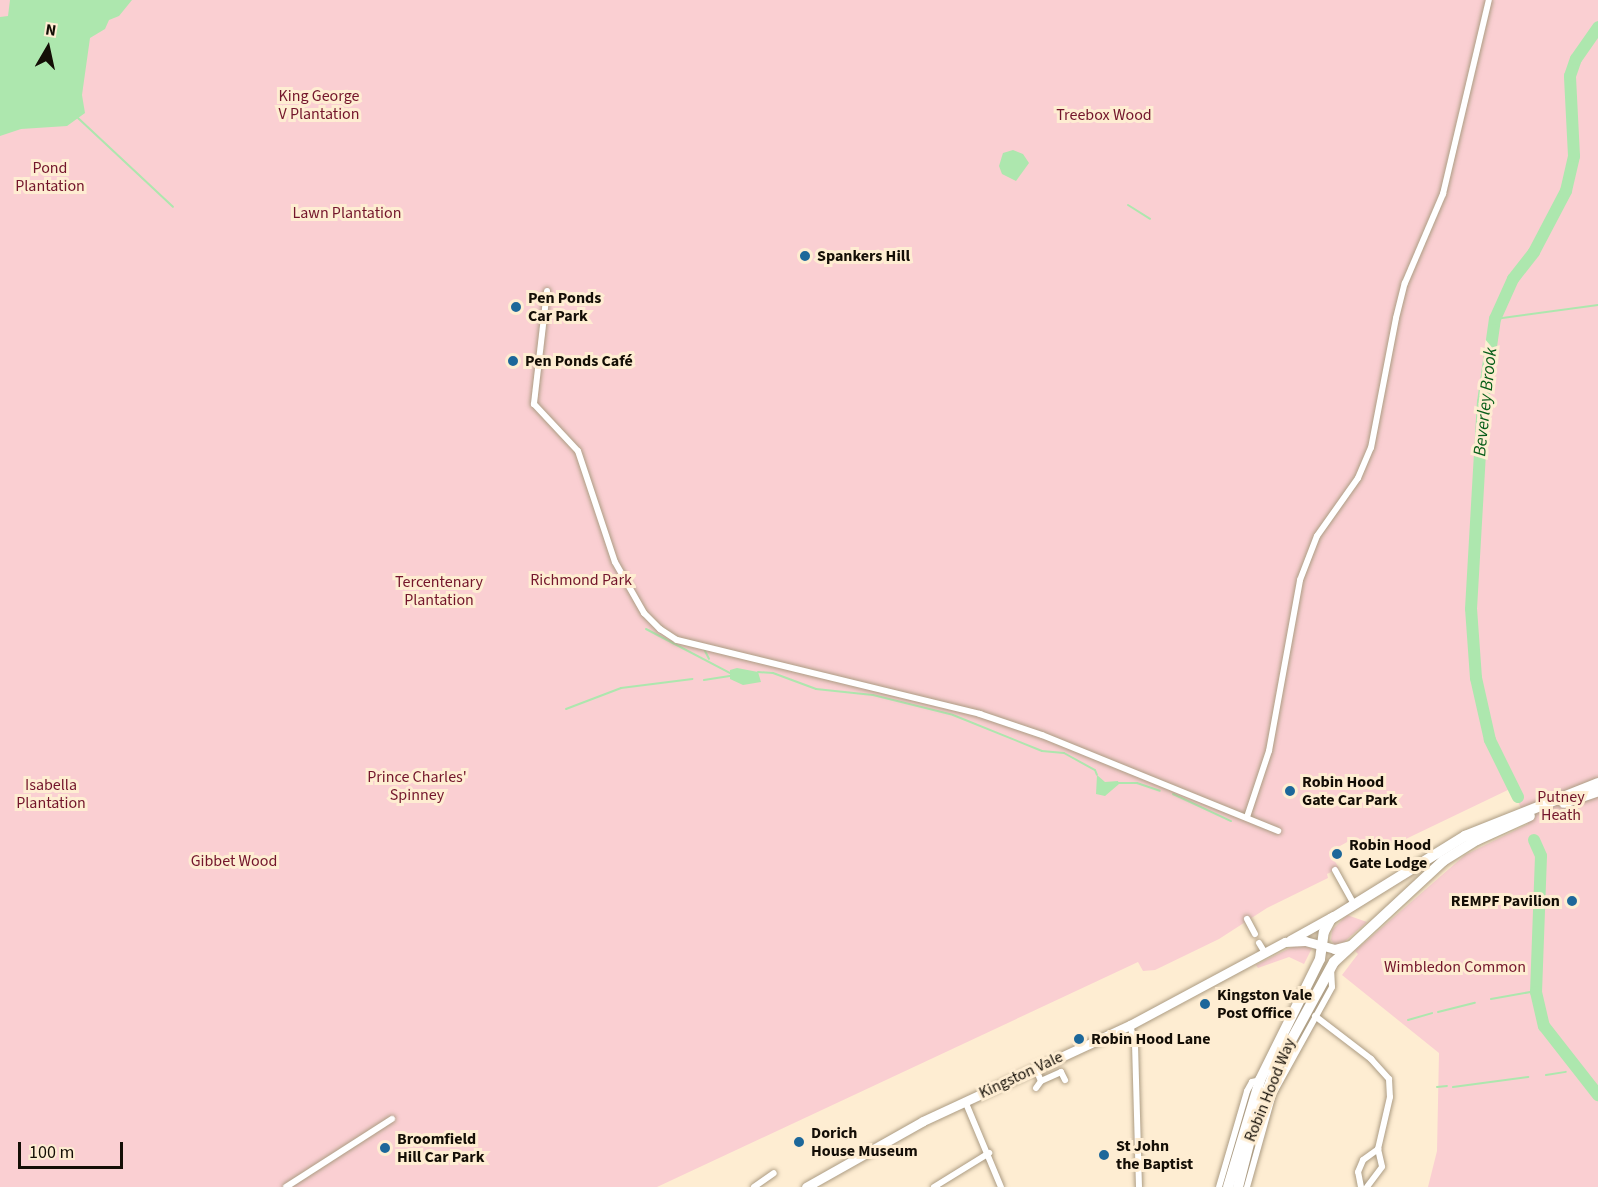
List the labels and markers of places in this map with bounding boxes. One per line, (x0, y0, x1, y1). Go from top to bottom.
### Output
place label: Spankers Hill (817, 246, 910, 266)
marker: Spankers Hill (798, 249, 812, 263)
place label: Pen Ponds Car Park (528, 288, 601, 326)
marker: Pen Ponds Car Park (509, 300, 523, 314)
place label: Pen Ponds Café (525, 351, 633, 371)
marker: Pen Ponds Café (506, 354, 520, 368)
place label: Robin Hood Gate Car Park (1302, 772, 1398, 810)
marker: Robin Hood Gate Car Park (1283, 784, 1297, 798)
place label: Robin Hood Gate Lodge (1349, 835, 1431, 873)
marker: Robin Hood Gate Lodge (1330, 847, 1344, 861)
place label: REMPF Pavilion (1451, 891, 1560, 911)
marker: REMPF Pavilion (1565, 894, 1579, 908)
place label: Kingston Vale Post Office (1217, 985, 1312, 1023)
marker: Kingston Vale Post Office (1198, 997, 1212, 1011)
place label: Robin Hood Lane (1091, 1029, 1211, 1049)
marker: Robin Hood Lane (1072, 1032, 1086, 1046)
place label: Dorich House Museum (811, 1123, 918, 1161)
place label: Broomfield Hill Car Park (397, 1129, 484, 1167)
marker: Dorich House Museum (792, 1135, 806, 1149)
place label: St John the Baptist (1116, 1136, 1193, 1174)
marker: Broomfield Hill Car Park (378, 1141, 392, 1155)
marker: St John the Baptist (1097, 1148, 1111, 1162)

